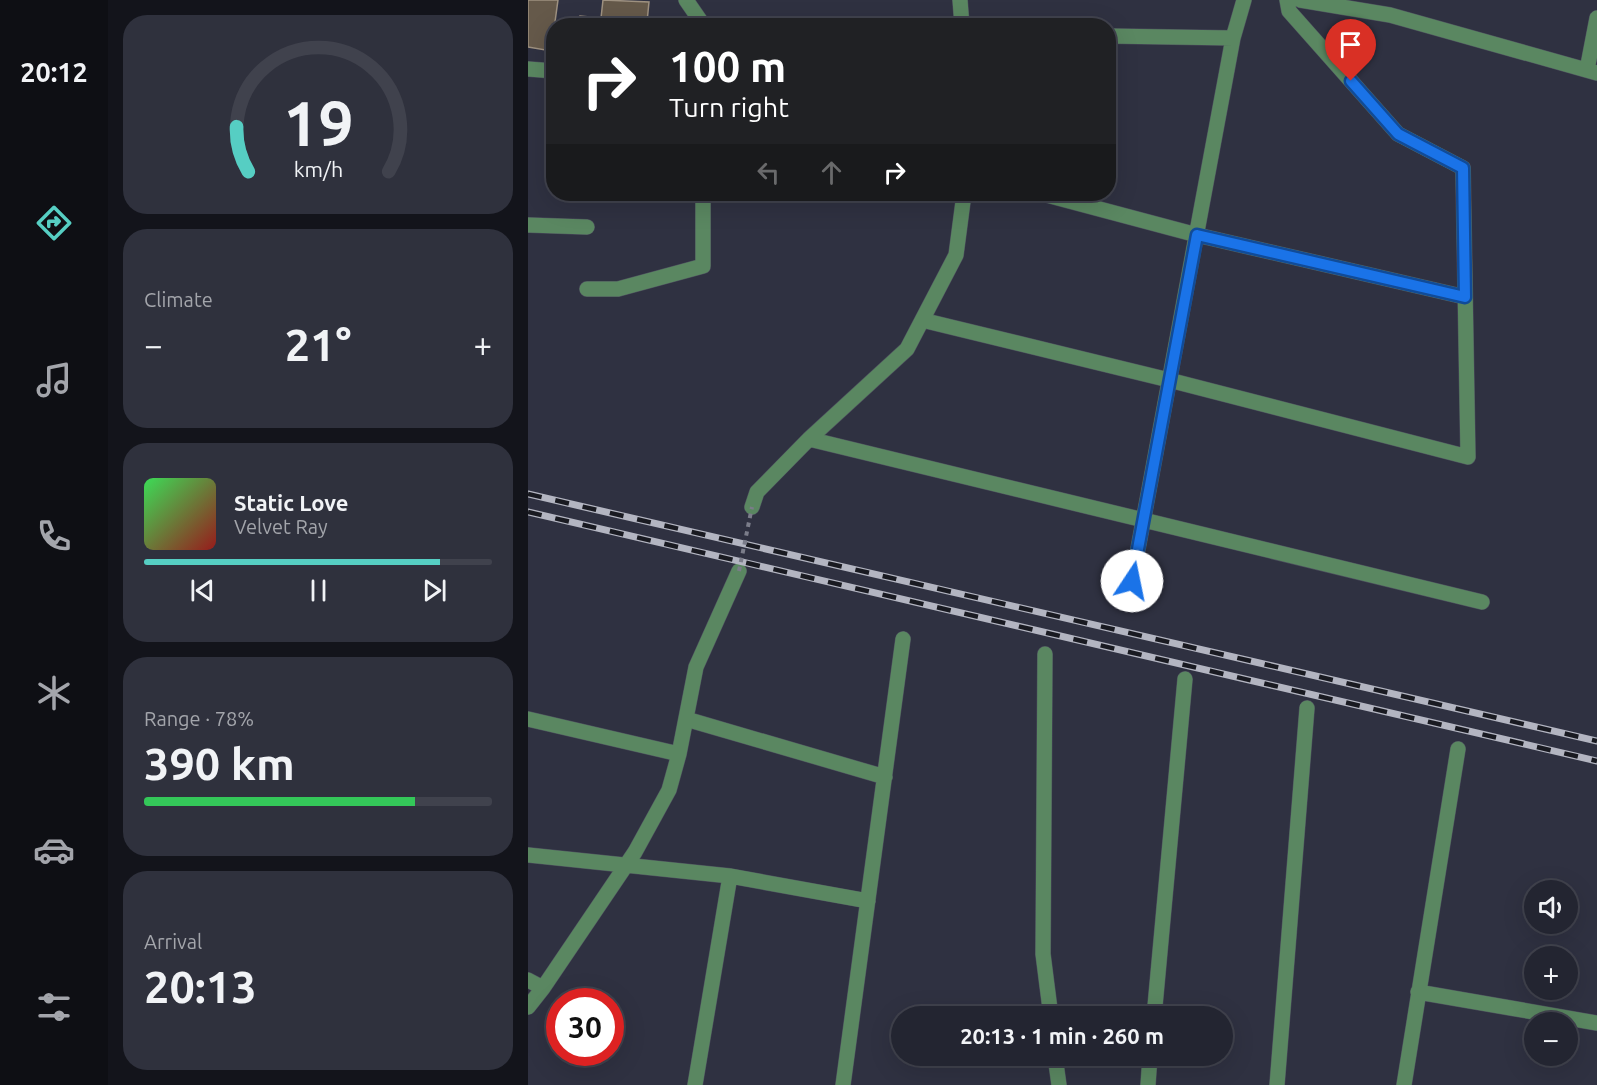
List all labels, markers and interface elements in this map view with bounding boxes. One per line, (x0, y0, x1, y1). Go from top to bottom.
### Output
pin (1325, 19, 1376, 81)
icon: arrive (1334, 28, 1367, 61)
icon: right (570, 42, 648, 120)
text: 100 m (669, 43, 786, 90)
text: 20:12 (20, 57, 88, 87)
text: 19 (283, 88, 353, 158)
text: Turn right (669, 92, 789, 122)
icon: left (752, 156, 785, 189)
icon: ahead (815, 156, 848, 189)
icon: right (878, 156, 911, 189)
text: km/h (293, 157, 343, 181)
icon: directions (33, 202, 75, 244)
text: Climate (144, 288, 213, 311)
text: 21° (285, 319, 351, 370)
text: − (144, 326, 163, 363)
text: + (473, 326, 492, 363)
icon: music (33, 359, 75, 401)
text: Static Love (234, 490, 349, 515)
icon: phone (33, 515, 75, 557)
text: Velvet Ray (234, 515, 328, 538)
position arrow (1100, 549, 1164, 613)
icon: previous (186, 574, 219, 607)
icon: pause (302, 574, 335, 607)
icon: next (418, 574, 451, 607)
icon: climate (33, 672, 75, 714)
text: Range · 78% (144, 707, 254, 730)
text: 390 km (144, 738, 295, 789)
icon: car (33, 829, 75, 871)
map controls (1524, 880, 1578, 1066)
button: sound (1524, 880, 1578, 934)
text: Arrival (144, 930, 202, 953)
button: + (1524, 946, 1578, 1000)
text: 20:13 (144, 961, 257, 1012)
icon: filters (33, 986, 75, 1028)
speed limit sign: 30 (546, 988, 624, 1066)
button: − (1524, 1012, 1578, 1066)
text: 20:13 · 1 min · 260 m (960, 1023, 1164, 1048)

